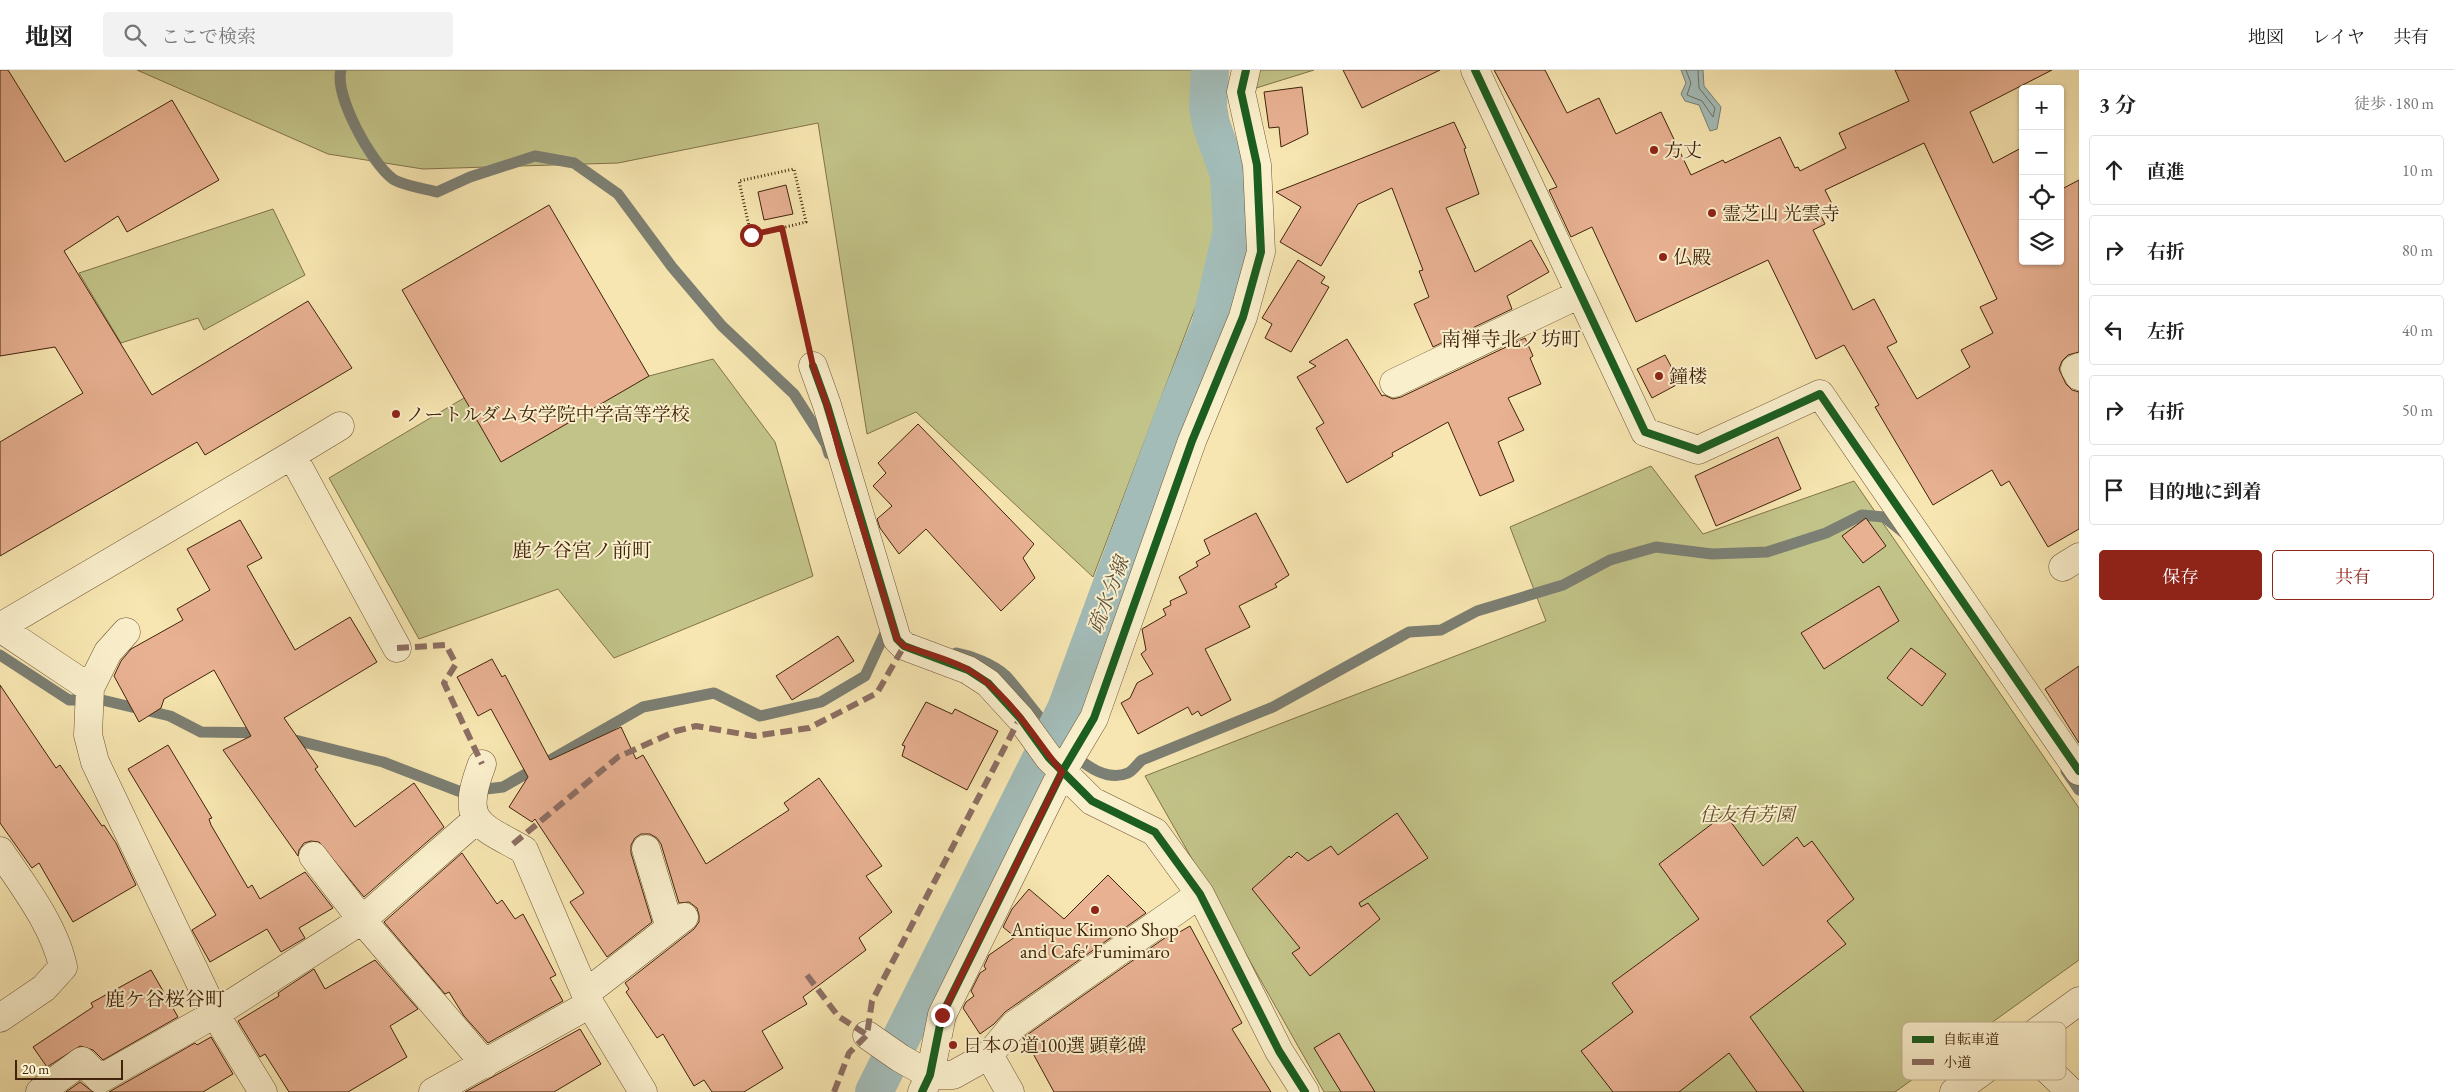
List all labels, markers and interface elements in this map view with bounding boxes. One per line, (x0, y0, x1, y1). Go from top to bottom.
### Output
search box (103, 12, 453, 57)
text: 地図 (25, 21, 73, 52)
icon: search (121, 21, 149, 49)
text: ここで検索 (161, 24, 256, 49)
text: 地図 (2248, 25, 2284, 48)
text: レイヤ (2312, 25, 2365, 48)
text: 共有 (2393, 25, 2429, 48)
map controls (2019, 85, 2064, 265)
button: + (2019, 85, 2064, 130)
text: 3 分 (2099, 91, 2136, 118)
text: 徒歩 · 180 m (2354, 93, 2434, 114)
button: − (2019, 130, 2064, 175)
place label: 方丈 (1664, 138, 1702, 163)
marker: 方丈 (1648, 144, 1660, 156)
icon: ahead (2100, 156, 2128, 184)
text: 直進 (2147, 159, 2185, 184)
text: 10 m (2402, 160, 2433, 181)
button: locate (2019, 175, 2064, 220)
place label: 霊芝山 光雲寺 (1722, 201, 1840, 226)
marker: 霊芝山 光雲寺 (1706, 207, 1718, 219)
button: layers (2019, 220, 2064, 265)
route start (740, 224, 763, 247)
icon: right (2100, 236, 2128, 264)
text: 右折 (2147, 239, 2185, 264)
text: 80 m (2402, 240, 2433, 261)
place label: 仏殿 (1673, 245, 1711, 270)
marker: 仏殿 (1657, 251, 1669, 263)
icon: left (2100, 316, 2128, 344)
text: 左折 (2147, 319, 2185, 344)
text: 40 m (2402, 320, 2433, 341)
district label: 南禅寺北ノ坊町 (1441, 326, 1581, 352)
place label: 鐘楼 (1669, 364, 1707, 389)
marker: 鐘楼 (1653, 370, 1665, 382)
icon: right (2100, 396, 2128, 424)
text: 右折 (2147, 399, 2185, 424)
text: 50 m (2402, 400, 2433, 421)
place label: ノートルダム女学院中学高等学校 (406, 402, 690, 427)
marker: ノートルダム女学院中学高等学校 (390, 408, 402, 420)
icon: arrive (2100, 476, 2128, 504)
text: 目的地に到着 (2147, 479, 2261, 504)
district label: 鹿ケ谷宮ノ前町 (512, 537, 652, 563)
water label: 疏水分線 (1082, 550, 1136, 637)
button: 保存 (2099, 550, 2262, 600)
button: 共有 (2272, 550, 2434, 600)
park label: 住友有芳園 (1699, 802, 1797, 827)
marker: Antique Kimono Shop and Cafe' Fumimaro (1089, 904, 1101, 916)
place label: Antique Kimono Shop and Cafe' Fumimaro (1010, 917, 1179, 964)
district label: 鹿ケ谷桜谷町 (105, 986, 225, 1012)
route end (931, 1004, 954, 1027)
legend (1902, 1022, 2066, 1080)
text: 自転車道 (1943, 1030, 1999, 1048)
place label: 日本の道100選 顕彰碑 (963, 1033, 1146, 1058)
marker: 日本の道100選 顕彰碑 (947, 1039, 959, 1051)
text: 小道 (1943, 1053, 1971, 1071)
scale bar (15, 1057, 122, 1080)
text: 20 m (22, 1060, 49, 1078)

